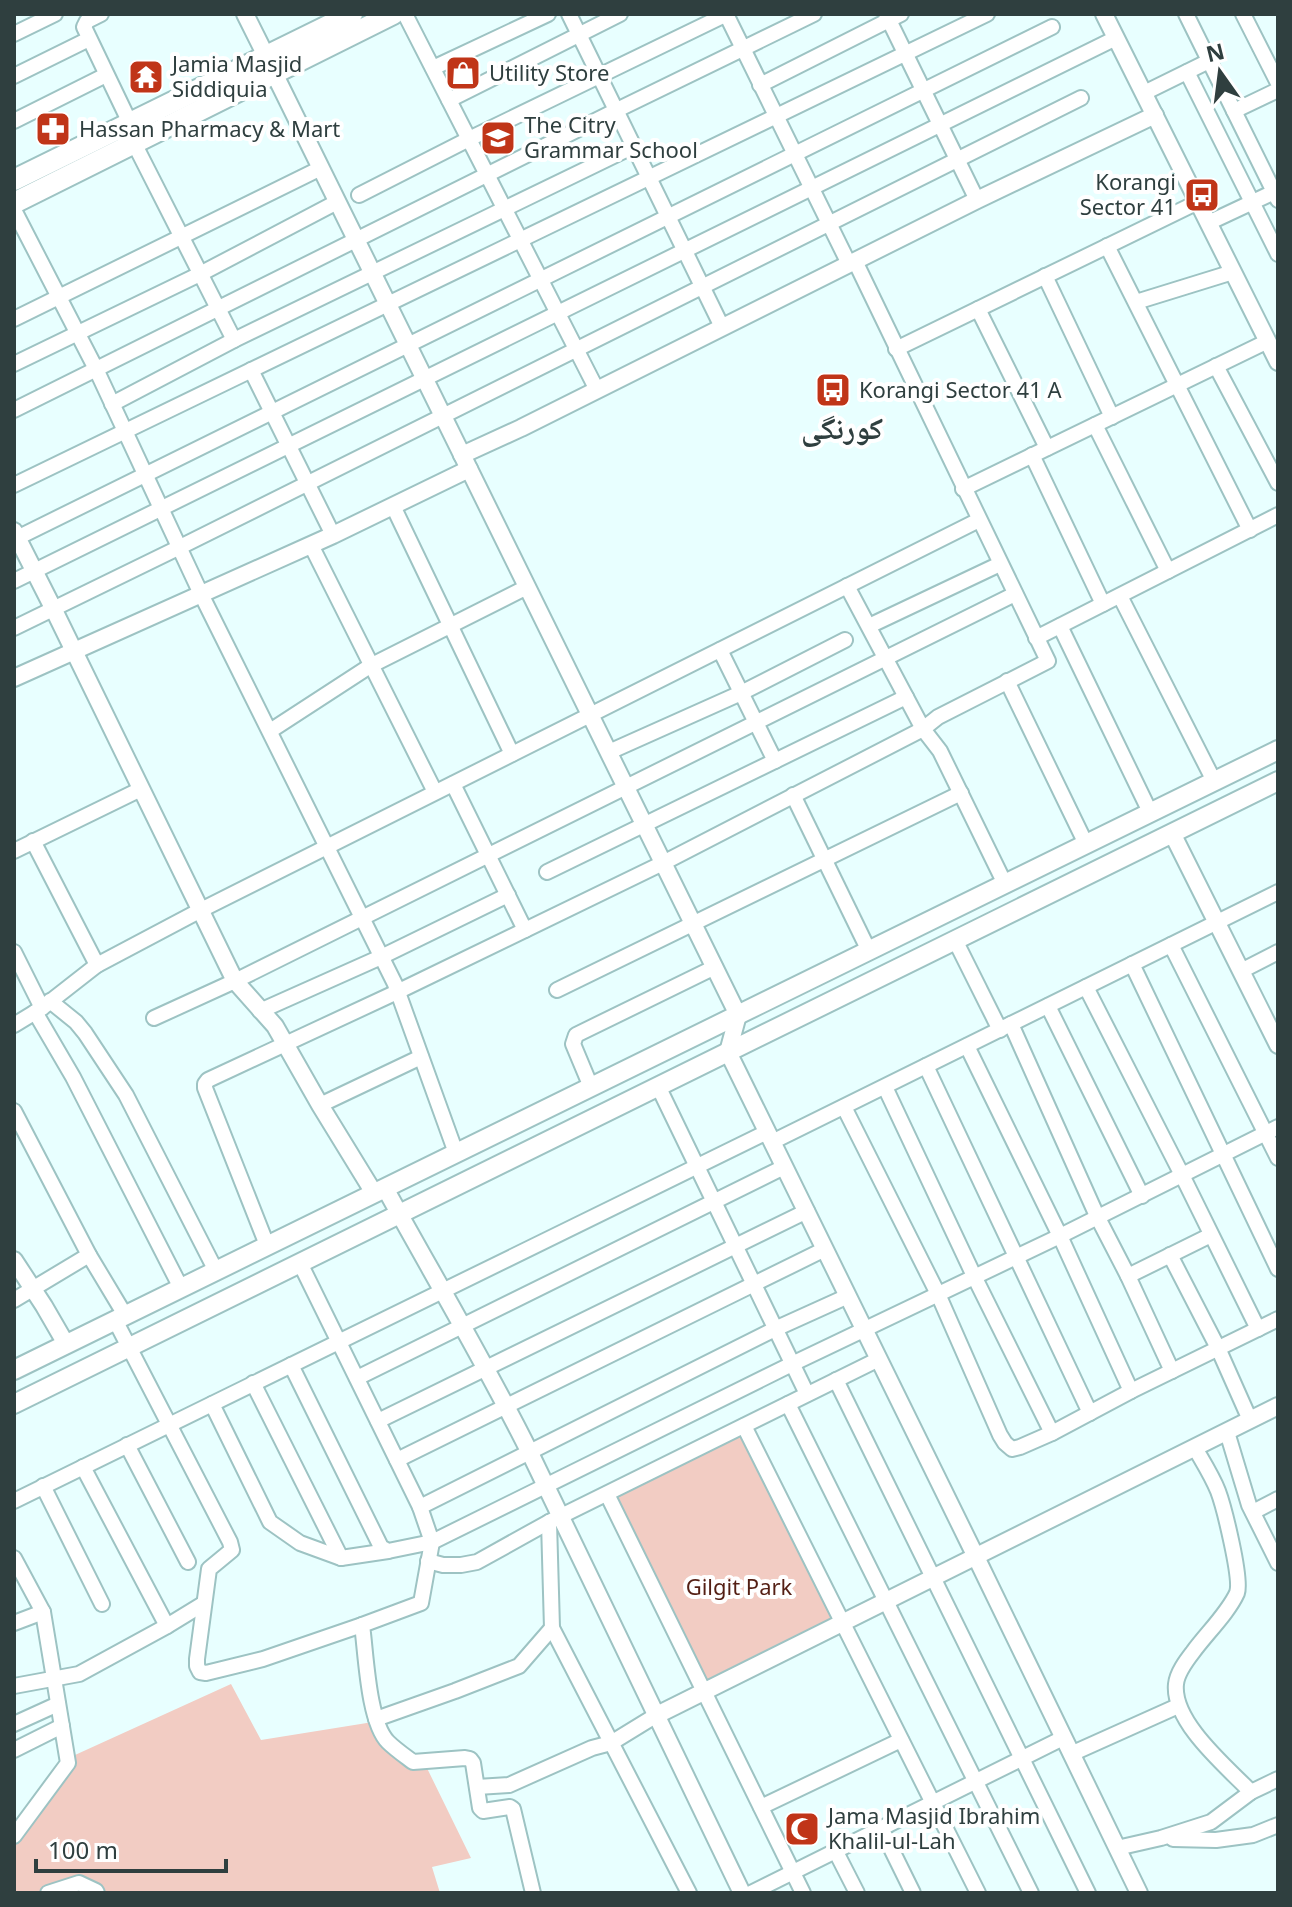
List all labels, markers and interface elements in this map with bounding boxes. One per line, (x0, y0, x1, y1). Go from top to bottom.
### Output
north arrow (1180, 32, 1260, 112)
text: N (1203, 35, 1227, 68)
place label: Jamia Masjid Siddiquia (170, 48, 302, 103)
shop icon: Utility Store (444, 54, 482, 92)
place label: Utility Store (489, 57, 609, 87)
temple icon: Jamia Masjid Siddiquia (127, 58, 165, 96)
place label: The Citry Grammar School (524, 109, 698, 164)
pharmacy icon: Hassan Pharmacy & Mart (34, 110, 72, 148)
place label: Hassan Pharmacy & Mart (79, 113, 340, 143)
school or university icon: The Citry Grammar School (479, 119, 517, 157)
place label: Korangi Sector 41 (1080, 166, 1176, 221)
bus stop icon: Korangi Sector 41 (1183, 176, 1221, 214)
bus stop icon: Korangi Sector 41 A (814, 371, 852, 409)
place label: Korangi Sector 41 A (859, 374, 1062, 404)
district label: کورنگی (801, 407, 883, 448)
park label: Gilgit Park (686, 1571, 793, 1601)
place label: Jama Masjid Ibrahim Khalil-ul-Lah (826, 1800, 1040, 1855)
mosque icon: Jama Masjid Ibrahim Khalil-ul-Lah (783, 1810, 821, 1848)
scale bar (36, 1823, 226, 1873)
text: 100 m (48, 1833, 118, 1866)

